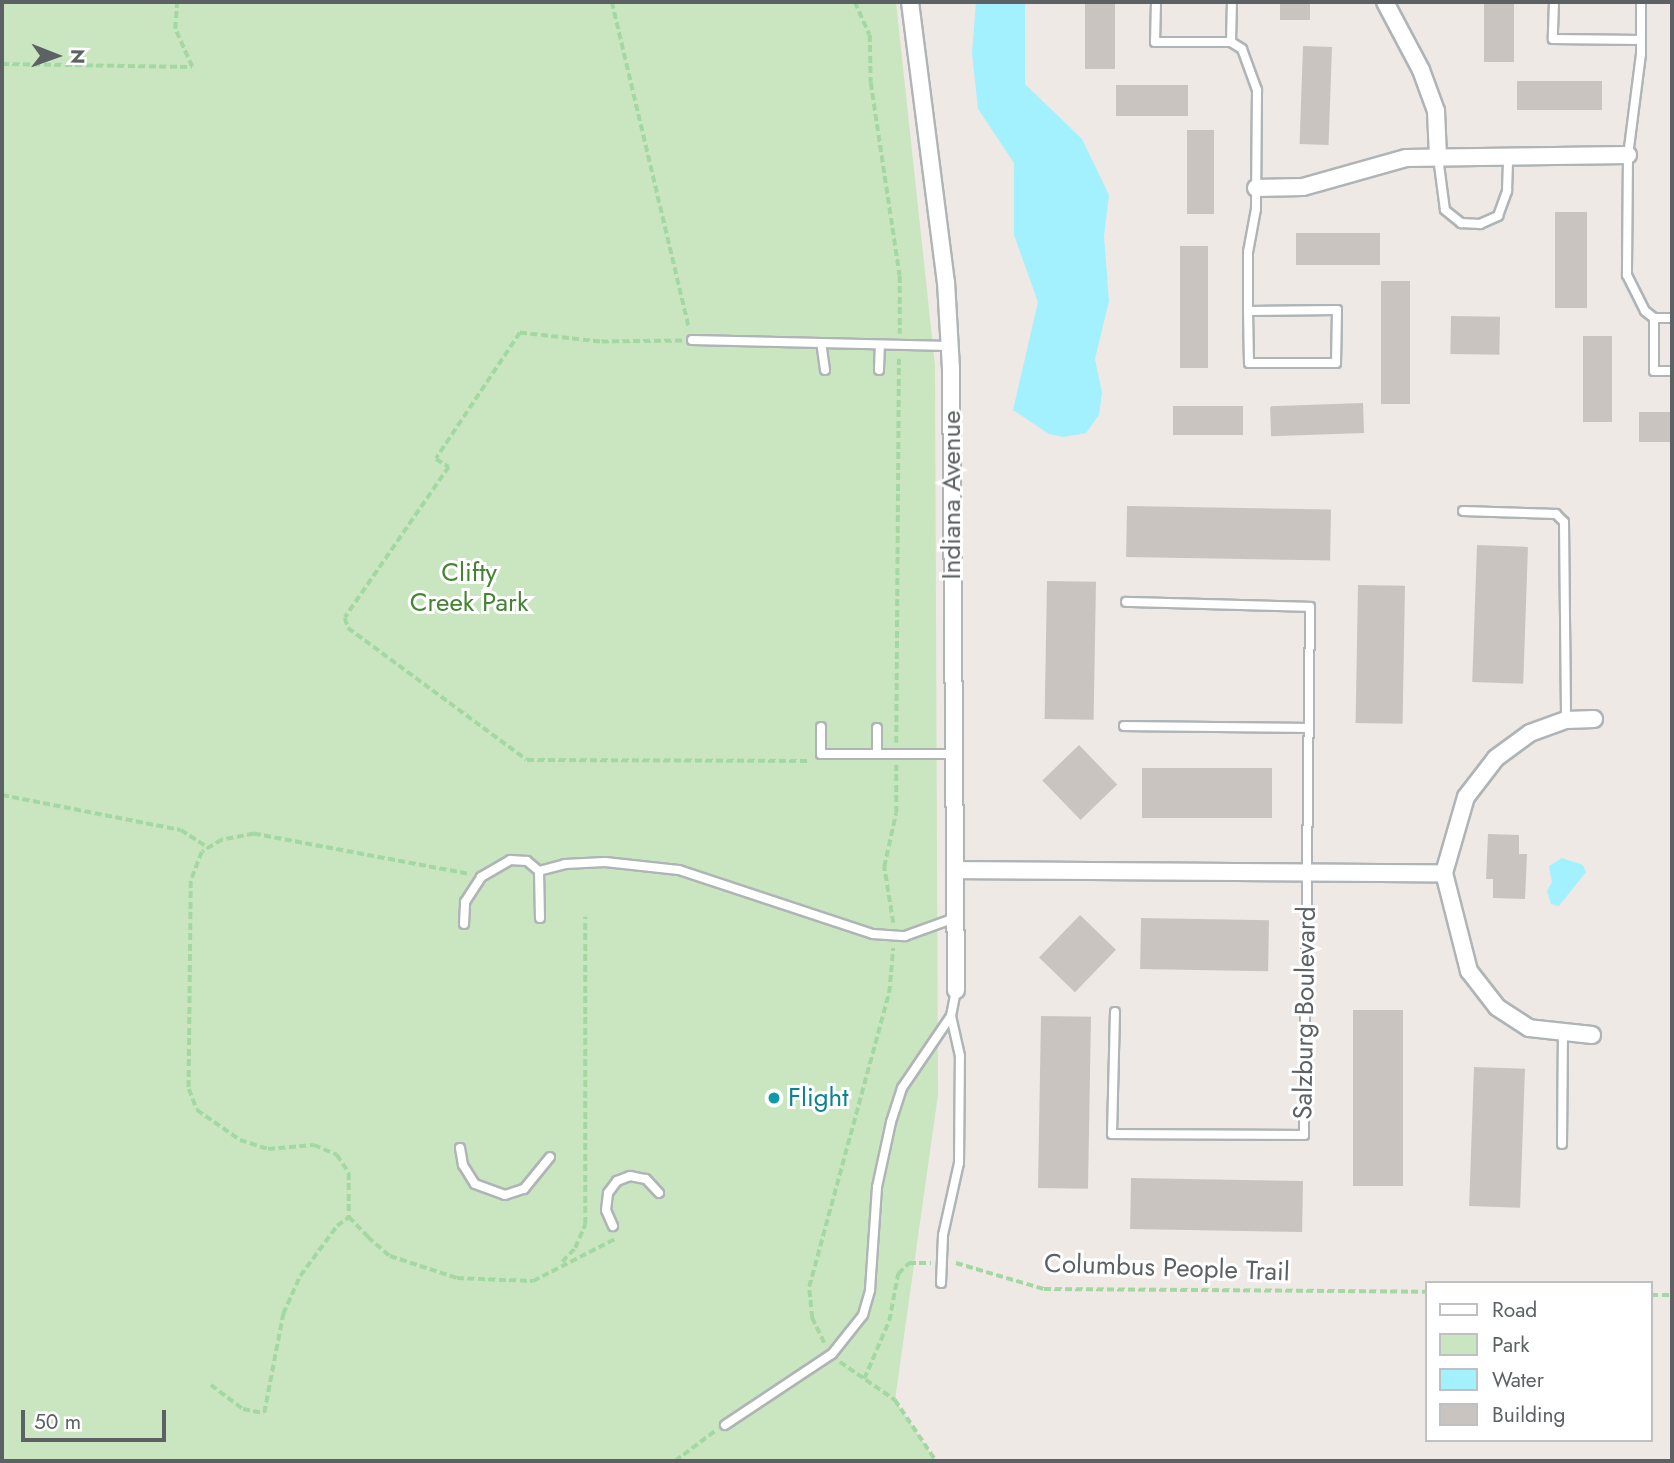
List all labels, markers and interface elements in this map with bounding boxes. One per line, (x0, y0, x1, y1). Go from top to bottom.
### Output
north arrow (21, 21, 91, 91)
text: N (64, 49, 91, 64)
street label: Indiana Avenue (936, 410, 968, 580)
park label: Clifty Creek Park (410, 557, 528, 618)
street label: Salzburg Boulevard (1288, 906, 1322, 1120)
place label: Flight (788, 1082, 848, 1114)
marker: Flight (766, 1090, 782, 1106)
street label: Columbus People Trail (1044, 1248, 1290, 1288)
legend (1426, 1281, 1653, 1442)
text: Road (1492, 1295, 1537, 1325)
text: Park (1492, 1330, 1529, 1360)
text: Water (1492, 1365, 1544, 1395)
scale bar (24, 1396, 170, 1440)
text: Building (1492, 1400, 1565, 1430)
text: 50 m (34, 1407, 81, 1437)

